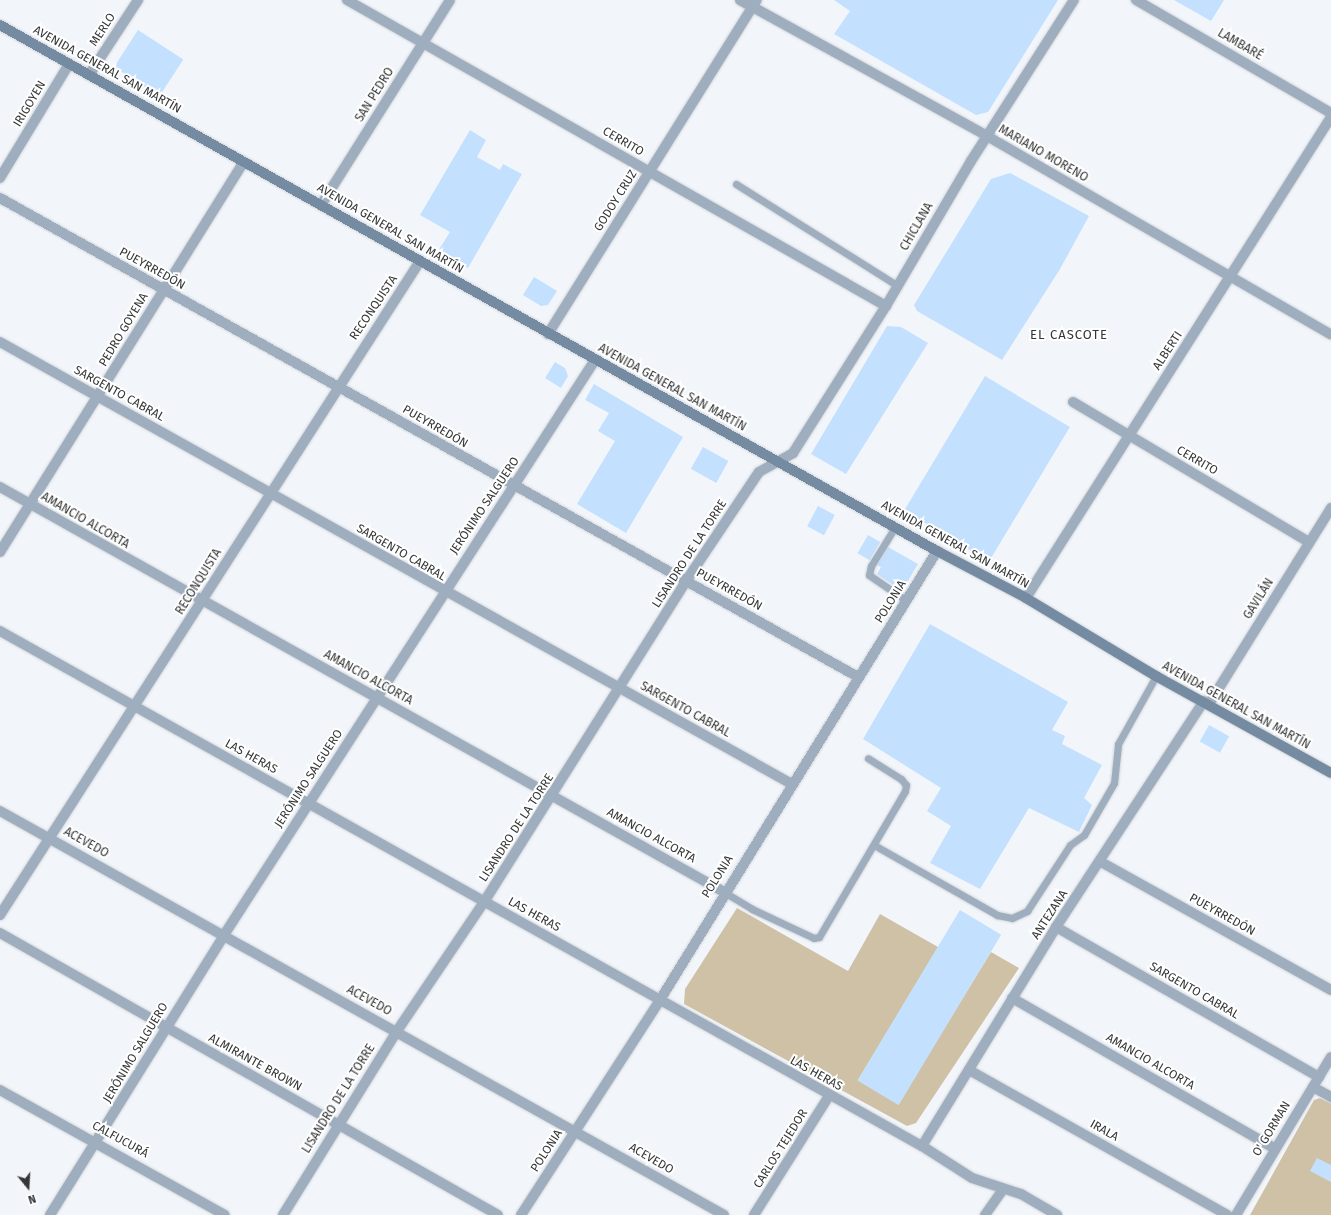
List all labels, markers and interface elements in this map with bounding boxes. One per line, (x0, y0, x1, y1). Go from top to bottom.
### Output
street label: MERLO (87, 11, 119, 49)
street label: AVENIDA GENERAL SAN MARTÍN (30, 23, 184, 117)
street label: LAMBARÉ (1215, 26, 1265, 64)
street label: SAN PEDRO (353, 65, 397, 125)
street label: IRIGOYEN (11, 78, 49, 130)
street label: MARIANO MORENO (996, 122, 1090, 186)
street label: CERRITO (600, 124, 646, 160)
street label: GODOY CRUZ (592, 168, 640, 234)
street label: AVENIDA GENERAL SAN MARTÍN (314, 181, 466, 277)
street label: CHICLANA (897, 200, 937, 254)
street label: PUEYRREDÓN (117, 245, 187, 293)
street label: RECONQUISTA (347, 273, 401, 343)
street label: PEDRO GOYENA (96, 291, 152, 369)
district label: EL CASCOTE (1030, 327, 1108, 343)
street label: ALBERTI (1150, 329, 1186, 373)
street label: AVENIDA GENERAL SAN MARTÍN (595, 341, 749, 435)
street label: SARGENTO CABRAL (71, 363, 167, 425)
street label: PUEYRREDÓN (400, 403, 470, 451)
street label: CERRITO (1174, 443, 1220, 479)
street label: JERÓNIMO SALGUERO (447, 455, 523, 557)
street label: AMANCIO ALCORTA (38, 490, 132, 552)
street label: LISANDRO DE LA TORRE (650, 497, 730, 611)
street label: AVENIDA GENERAL SAN MARTÍN (878, 498, 1032, 592)
street label: SARGENTO CABRAL (354, 522, 448, 584)
street label: RECONQUISTA (173, 546, 225, 618)
street label: PUEYRREDÓN (694, 566, 764, 614)
street label: GAVILÁN (1241, 576, 1277, 622)
street label: POLONIA (872, 578, 910, 626)
street label: AMANCIO ALCORTA (321, 648, 415, 708)
street label: AVENIDA GENERAL SAN MARTÍN (1159, 659, 1313, 753)
street label: SARGENTO CABRAL (637, 679, 733, 741)
street label: JERÓNIMO SALGUERO (272, 727, 346, 831)
street label: LAS HERAS (222, 737, 280, 777)
street label: LISANDRO DE LA TORRE (477, 771, 557, 885)
street label: AMANCIO ALCORTA (604, 806, 698, 866)
street label: ACEVEDO (61, 825, 111, 861)
street label: POLONIA (699, 853, 737, 901)
street label: ANTEZANA (1029, 888, 1071, 942)
street label: PUEYRREDÓN (1187, 891, 1257, 939)
street label: LAS HERAS (505, 895, 563, 935)
street label: SARGENTO CABRAL (1147, 960, 1241, 1022)
street label: ACEVEDO (344, 983, 394, 1019)
street label: JERÓNIMO SALGUERO (100, 1000, 172, 1106)
street label: ALMIRANTE BROWN (206, 1031, 304, 1095)
street label: AMANCIO ALCORTA (1103, 1031, 1197, 1093)
street label: LISANDRO DE LA TORRE (300, 1042, 378, 1156)
street label: LAS HERAS (787, 1054, 845, 1094)
street label: O' GORMAN (1250, 1099, 1294, 1159)
street label: CARLOS TEJEDOR (751, 1107, 811, 1191)
street label: IRALA (1087, 1117, 1121, 1145)
street label: CALFUCURÁ (89, 1119, 151, 1161)
street label: POLONIA (528, 1127, 566, 1175)
street label: ACEVEDO (626, 1141, 676, 1177)
north arrow (8, 1167, 48, 1207)
text: N (26, 1192, 37, 1206)

